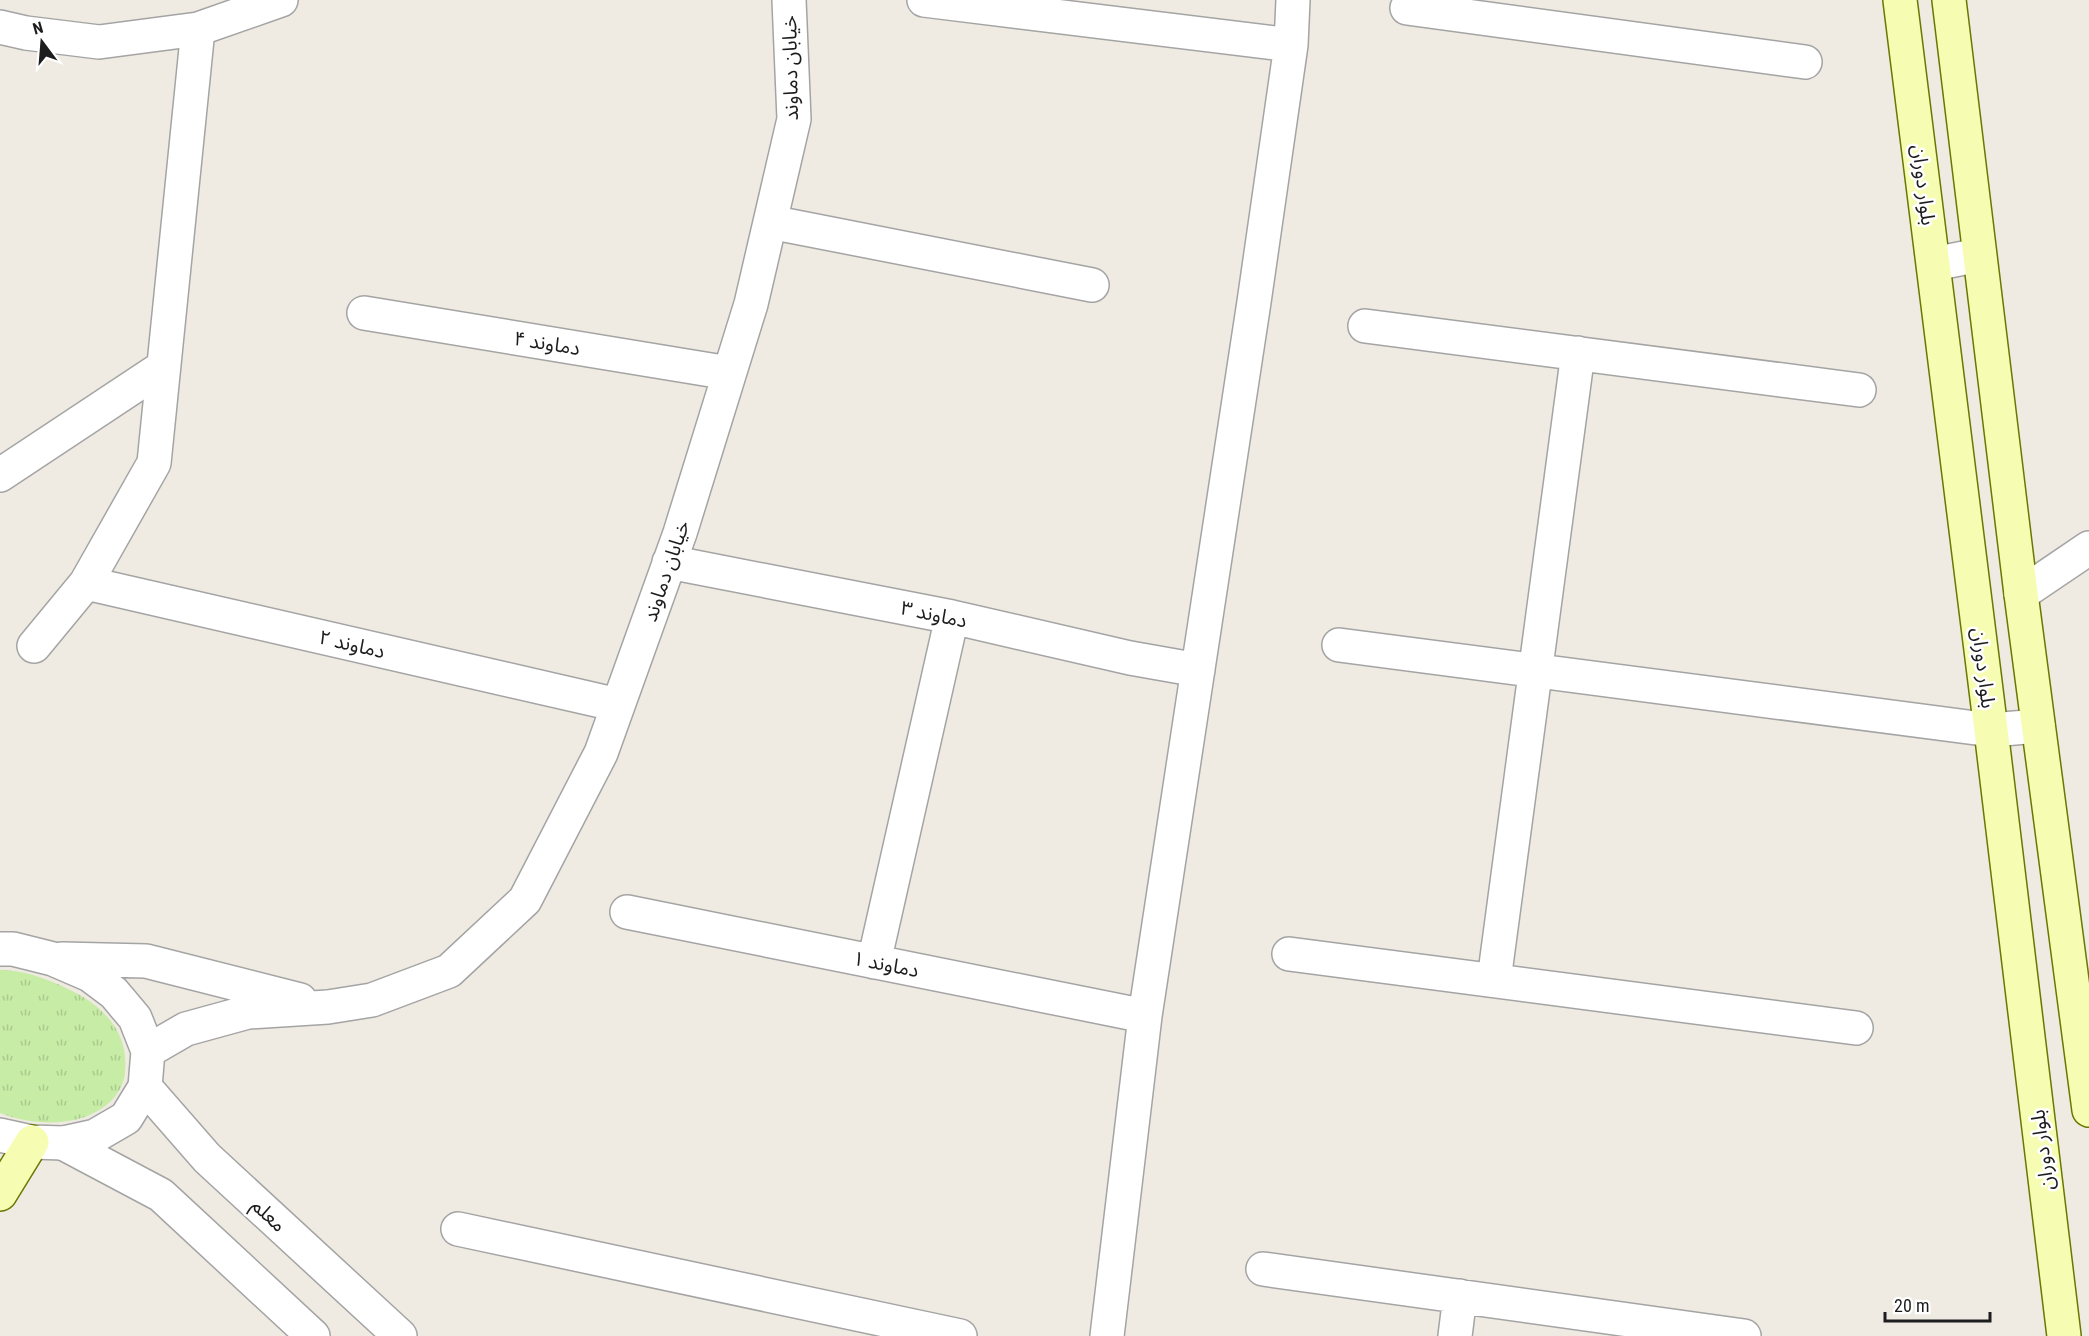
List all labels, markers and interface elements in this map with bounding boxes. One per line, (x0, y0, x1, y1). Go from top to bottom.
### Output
north arrow (12, 12, 72, 72)
street label: خیابان دماوند (777, 15, 803, 121)
text: N (31, 18, 45, 39)
street label: بلوار دوران (1907, 143, 1941, 227)
street label: دماوند ۴ (512, 326, 582, 360)
street label: خیابان دماوند (638, 517, 694, 625)
street label: دماوند ۳ (899, 595, 969, 633)
street label: دماوند ۲ (317, 625, 387, 663)
street label: بلوار دوران (1967, 626, 2001, 710)
street label: دماوند ۱ (851, 946, 921, 982)
street label: بلوار دوران (2025, 1108, 2059, 1192)
street label: معلم (245, 1193, 291, 1239)
scale bar (1885, 1285, 1990, 1323)
text: 20 m (1894, 1295, 1929, 1316)

